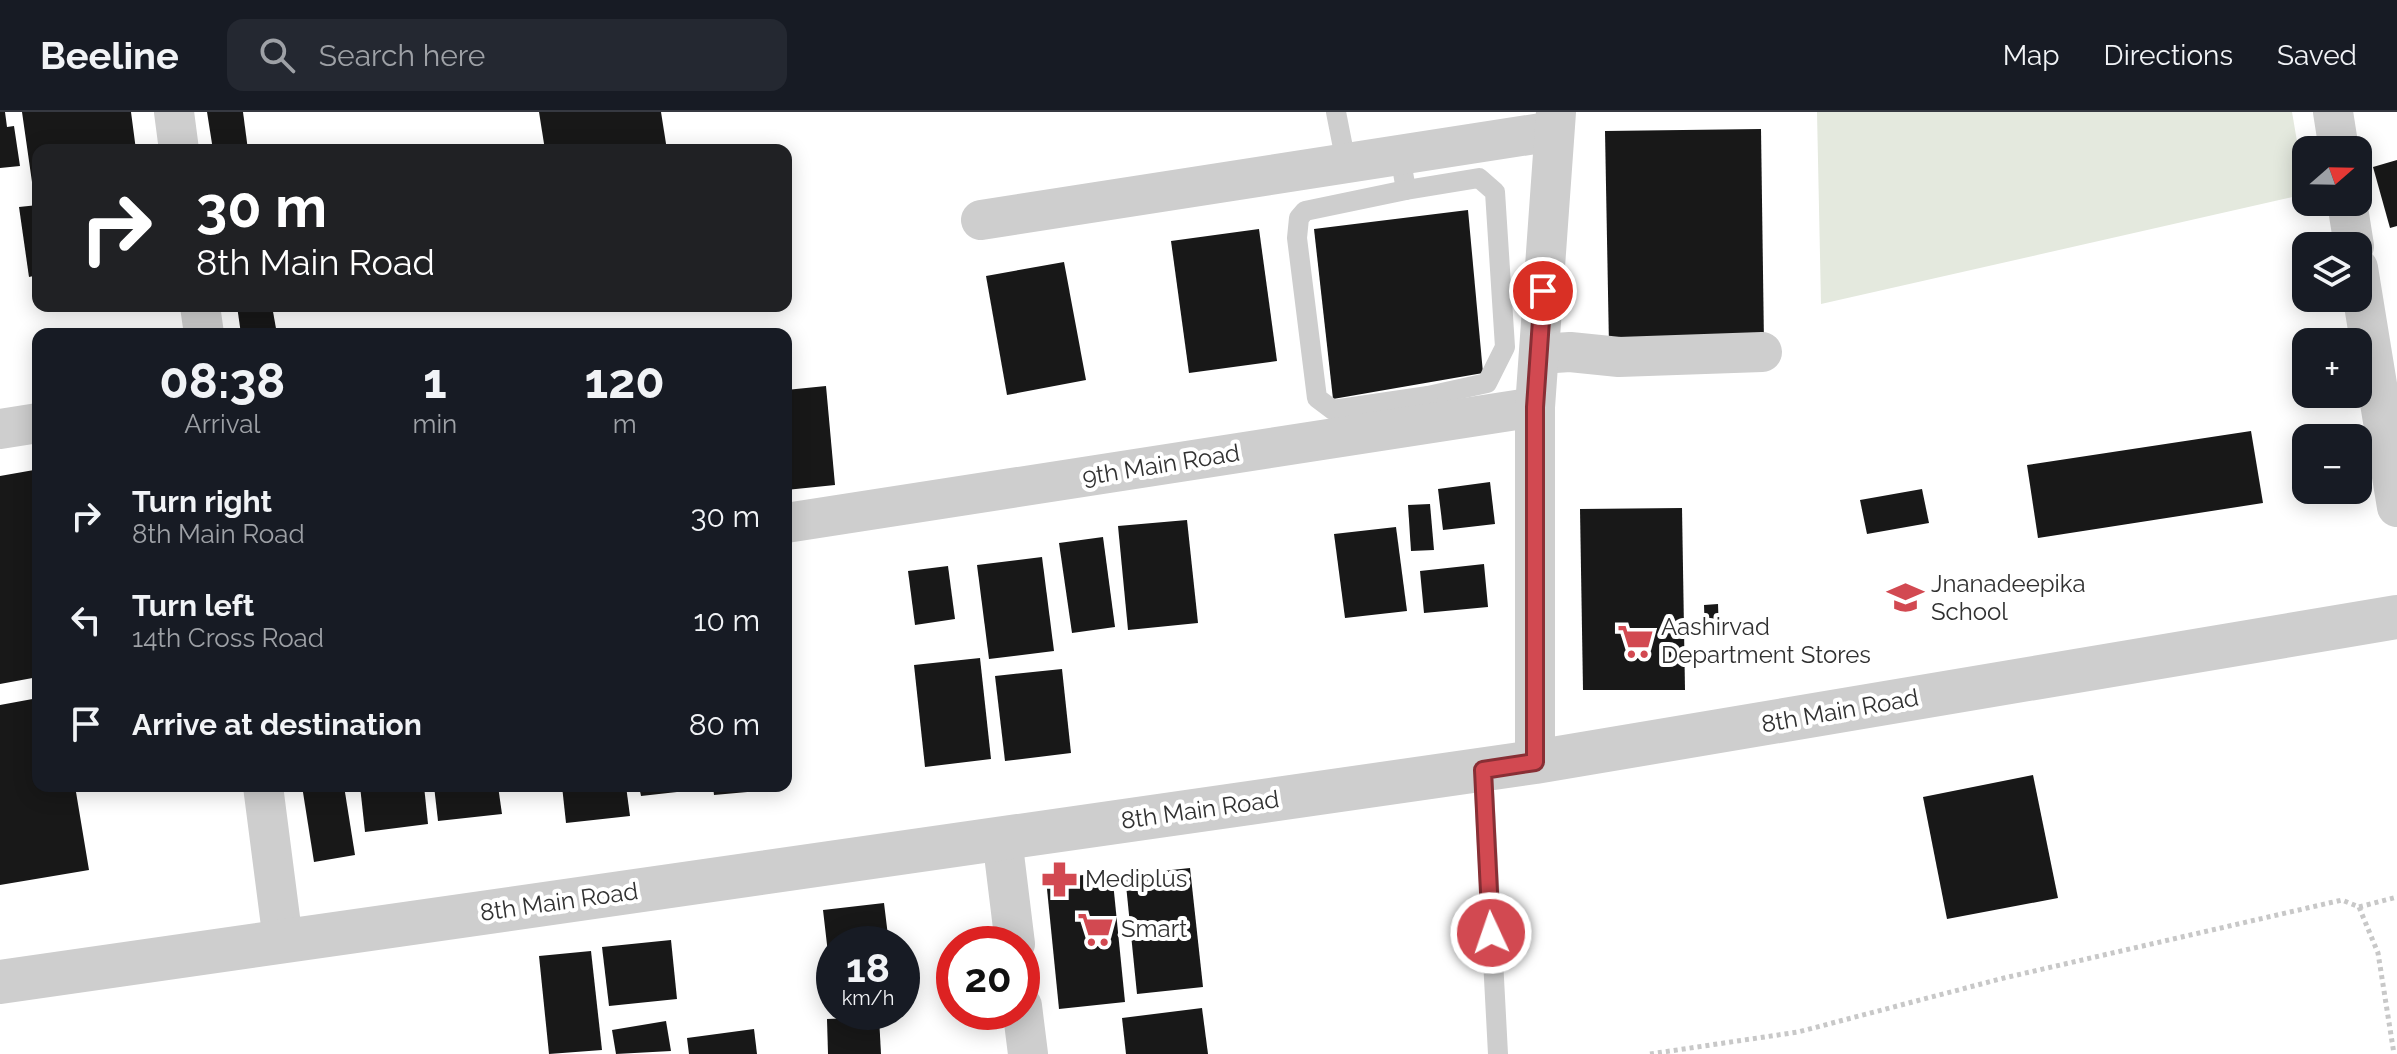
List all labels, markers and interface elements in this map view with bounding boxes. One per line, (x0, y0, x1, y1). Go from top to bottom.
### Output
search box (227, 19, 787, 91)
text: Beeline (40, 33, 179, 78)
icon: search (255, 33, 299, 77)
text: Search here (319, 38, 485, 73)
text: Map (2003, 39, 2060, 72)
text: Directions (2104, 39, 2233, 72)
text: Saved (2277, 39, 2357, 72)
north arrow (2292, 136, 2372, 216)
map controls (2292, 136, 2372, 504)
text: 30 m (196, 174, 327, 240)
icon: right (64, 176, 168, 280)
button: layers (2292, 232, 2372, 312)
text: 8th Main Road (196, 241, 435, 283)
pin (1509, 257, 1577, 325)
icon: arrive (1521, 269, 1565, 313)
button: + (2292, 328, 2372, 408)
text: 08:38 (159, 353, 285, 409)
text: 1 (423, 353, 447, 409)
text: 120 (585, 353, 665, 409)
text: Arrival (184, 409, 260, 439)
text: min (413, 409, 457, 439)
text: m (613, 409, 637, 439)
button: − (2292, 424, 2372, 504)
street label: 9th Main Road (1080, 438, 1242, 491)
text: Turn right (132, 484, 272, 519)
icon: right (64, 494, 108, 538)
text: 30 m (690, 499, 760, 534)
text: 8th Main Road (132, 519, 305, 549)
place label: Jnanadeepika School (1931, 569, 2086, 626)
school or university icon: Jnanadeepika School (1886, 579, 1924, 617)
text: Turn left (132, 588, 254, 623)
icon: left (64, 598, 108, 642)
text: 10 m (694, 603, 760, 638)
place label: Aashirvad Department Stores (1661, 612, 1871, 669)
supermarket icon: Aashirvad Department Stores (1616, 622, 1654, 660)
text: 14th Cross Road (132, 623, 324, 653)
street label: 8th Main Road (1759, 682, 1921, 739)
icon: arrive (64, 702, 108, 746)
text: Arrive at destination (132, 707, 422, 742)
text: 80 m (689, 707, 760, 742)
street label: 8th Main Road (1119, 784, 1281, 835)
pharmacy icon: Mediplus (1040, 860, 1078, 898)
place label: Mediplus (1085, 864, 1187, 893)
street label: 8th Main Road (478, 876, 640, 927)
position arrow (1449, 891, 1533, 975)
supermarket icon: Smart (1076, 910, 1114, 948)
place label: Smart (1121, 914, 1187, 943)
speed limit sign: 20 (936, 926, 1040, 1030)
text: 18 (846, 944, 890, 991)
text: km/h (842, 986, 894, 1010)

